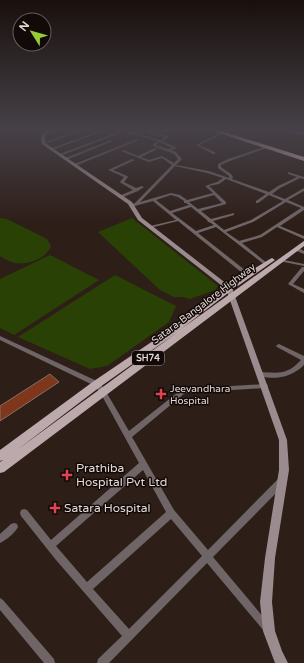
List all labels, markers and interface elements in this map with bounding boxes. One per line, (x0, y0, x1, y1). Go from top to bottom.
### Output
north arrow (12, 12, 52, 52)
text: N (17, 19, 32, 34)
street label: Satara-Bangalore Highway (149, 261, 258, 347)
road number: SH74 (132, 351, 164, 365)
place label: Jeevandhara Hospital (170, 383, 230, 407)
marker: Jeevandhara Hospital (155, 388, 167, 400)
place label: Prathiba Hospital Pvt Ltd (76, 461, 167, 489)
marker: Prathiba Hospital Pvt Ltd (61, 469, 73, 481)
place label: Satara Hospital (64, 501, 151, 515)
marker: Satara Hospital (49, 502, 61, 514)

